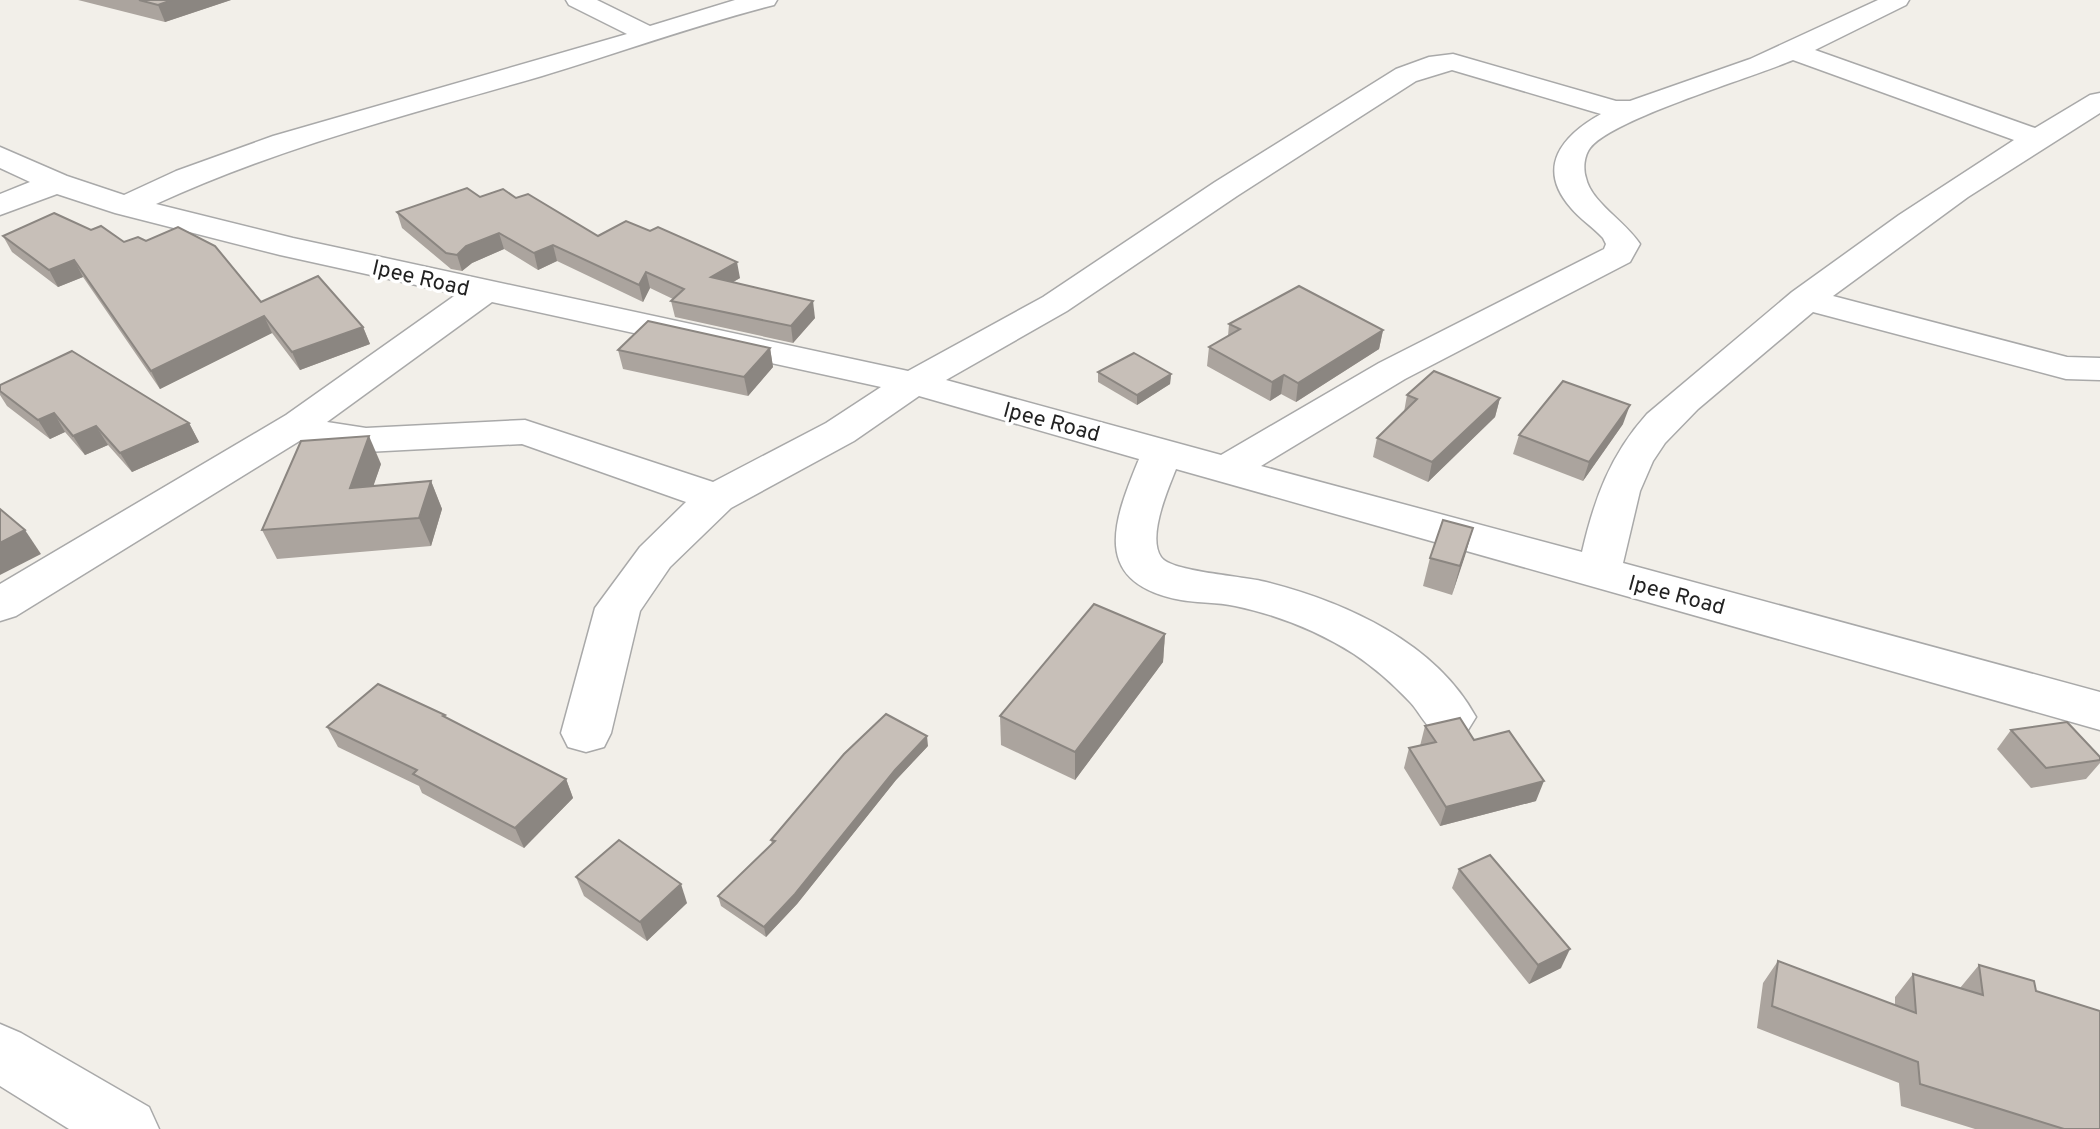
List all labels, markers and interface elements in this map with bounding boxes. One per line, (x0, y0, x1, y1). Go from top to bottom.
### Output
street label: Ipee Road (369, 255, 472, 304)
street label: Ipee Road (1000, 398, 1103, 449)
street label: Ipee Road (1625, 571, 1728, 622)

